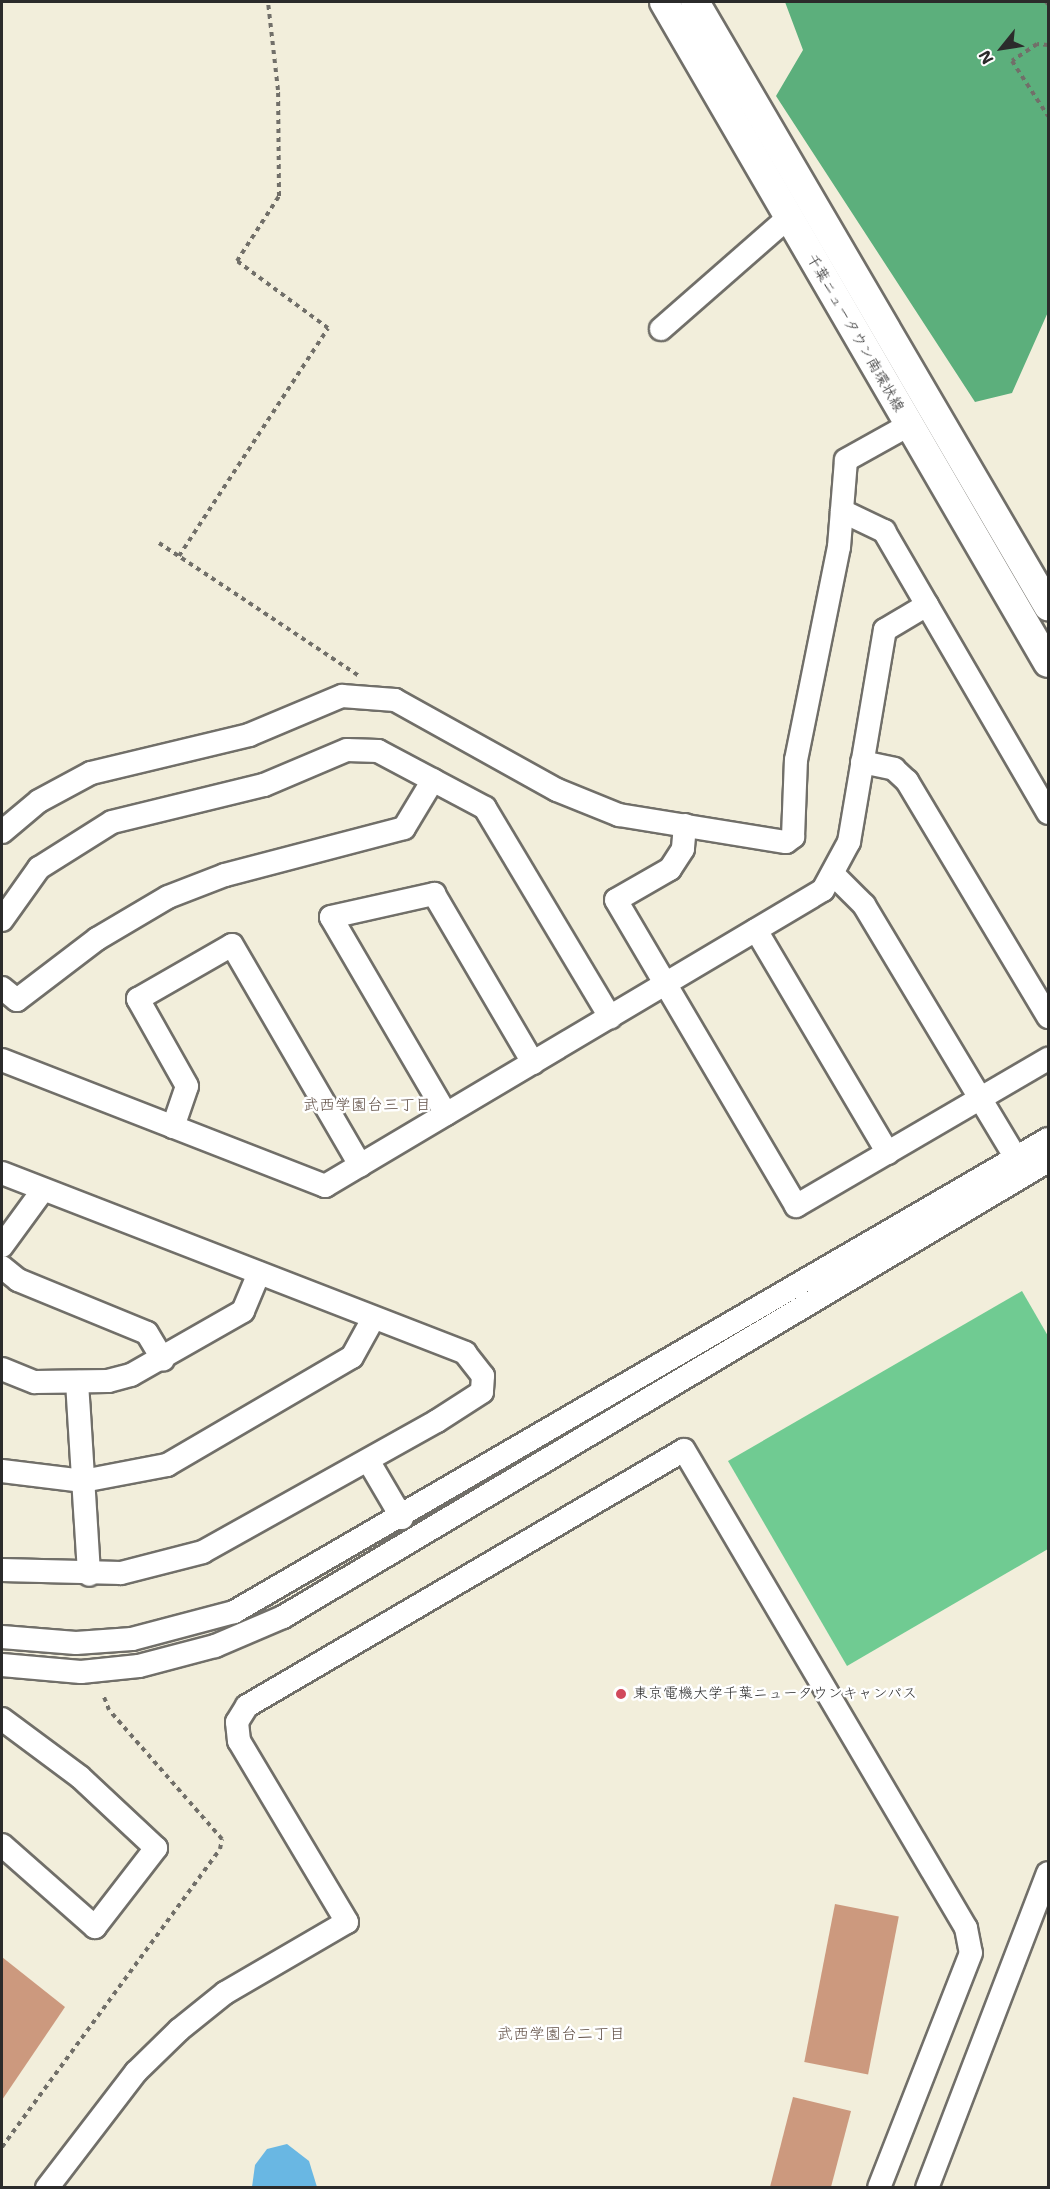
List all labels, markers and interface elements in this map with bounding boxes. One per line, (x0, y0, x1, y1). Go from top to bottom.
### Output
north arrow (972, 18, 1032, 78)
text: N (974, 47, 998, 68)
street label: 千葉ニュータウン南環状線 (802, 251, 908, 415)
district label: 武西学園台三丁目 (303, 1095, 431, 1115)
place label: 東京電機大学千葉ニュータウンキャンパス (633, 1685, 918, 1703)
marker: 東京電機大学千葉ニュータウンキャンパス (614, 1687, 628, 1701)
district label: 武西学園台二丁目 (497, 2024, 625, 2044)

